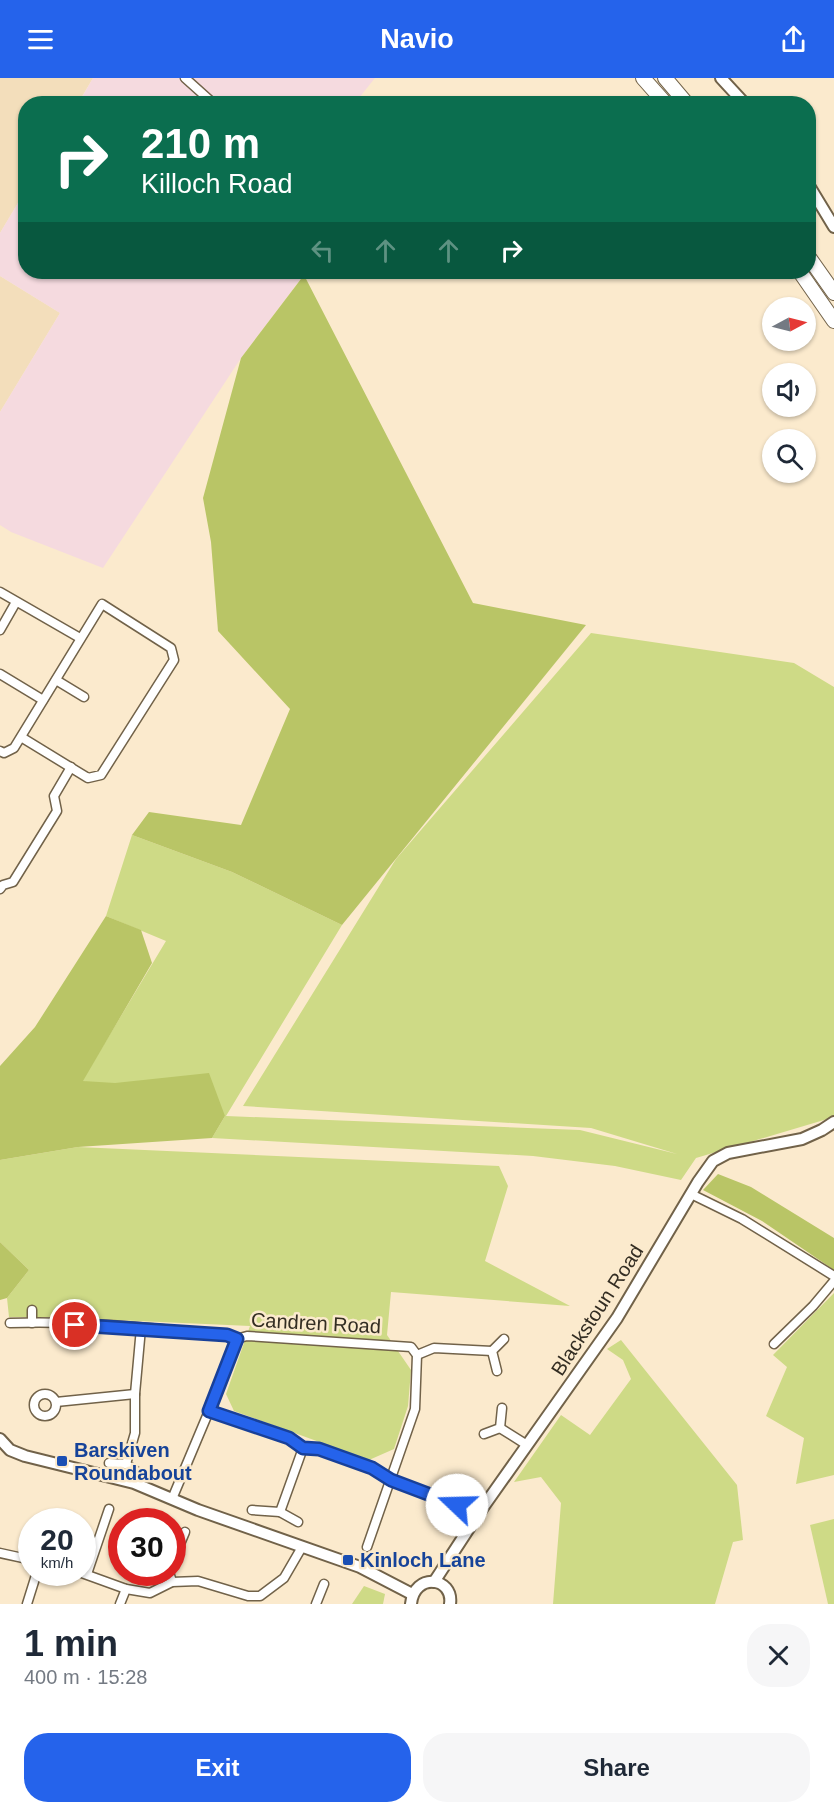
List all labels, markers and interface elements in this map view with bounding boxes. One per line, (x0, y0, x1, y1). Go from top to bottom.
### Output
icon: menu (24, 23, 57, 56)
icon: share (777, 23, 810, 56)
text: Navio (380, 24, 454, 54)
icon: right (42, 120, 120, 198)
text: 210 m (141, 120, 260, 167)
text: Killoch Road (141, 169, 293, 199)
icon: left (306, 234, 339, 267)
icon: ahead (369, 234, 402, 267)
icon: ahead (432, 234, 465, 267)
icon: right (495, 234, 528, 267)
north arrow (762, 297, 816, 351)
map controls (762, 297, 816, 483)
button: sound (762, 363, 816, 417)
button: search (762, 429, 816, 483)
street label: Blackstoun Road (547, 1241, 647, 1379)
pin (49, 1299, 100, 1350)
icon: arrive (58, 1308, 91, 1341)
street label: Candren Road (250, 1309, 382, 1337)
place label: Barskiven Roundabout (74, 1439, 192, 1484)
marker: Barskiven Roundabout (55, 1454, 69, 1468)
position arrow (425, 1473, 489, 1537)
speed limit sign: 30 (108, 1508, 186, 1586)
text: 20 (40, 1523, 74, 1556)
place label: Kinloch Lane (360, 1549, 486, 1571)
marker: Kinloch Lane (341, 1553, 355, 1567)
text: km/h (41, 1554, 73, 1571)
text: 1 min (24, 1623, 118, 1664)
button: close (747, 1624, 810, 1687)
text: 400 m · 15:28 (24, 1666, 147, 1688)
button: Exit (24, 1733, 411, 1802)
button: Share (423, 1733, 810, 1802)

